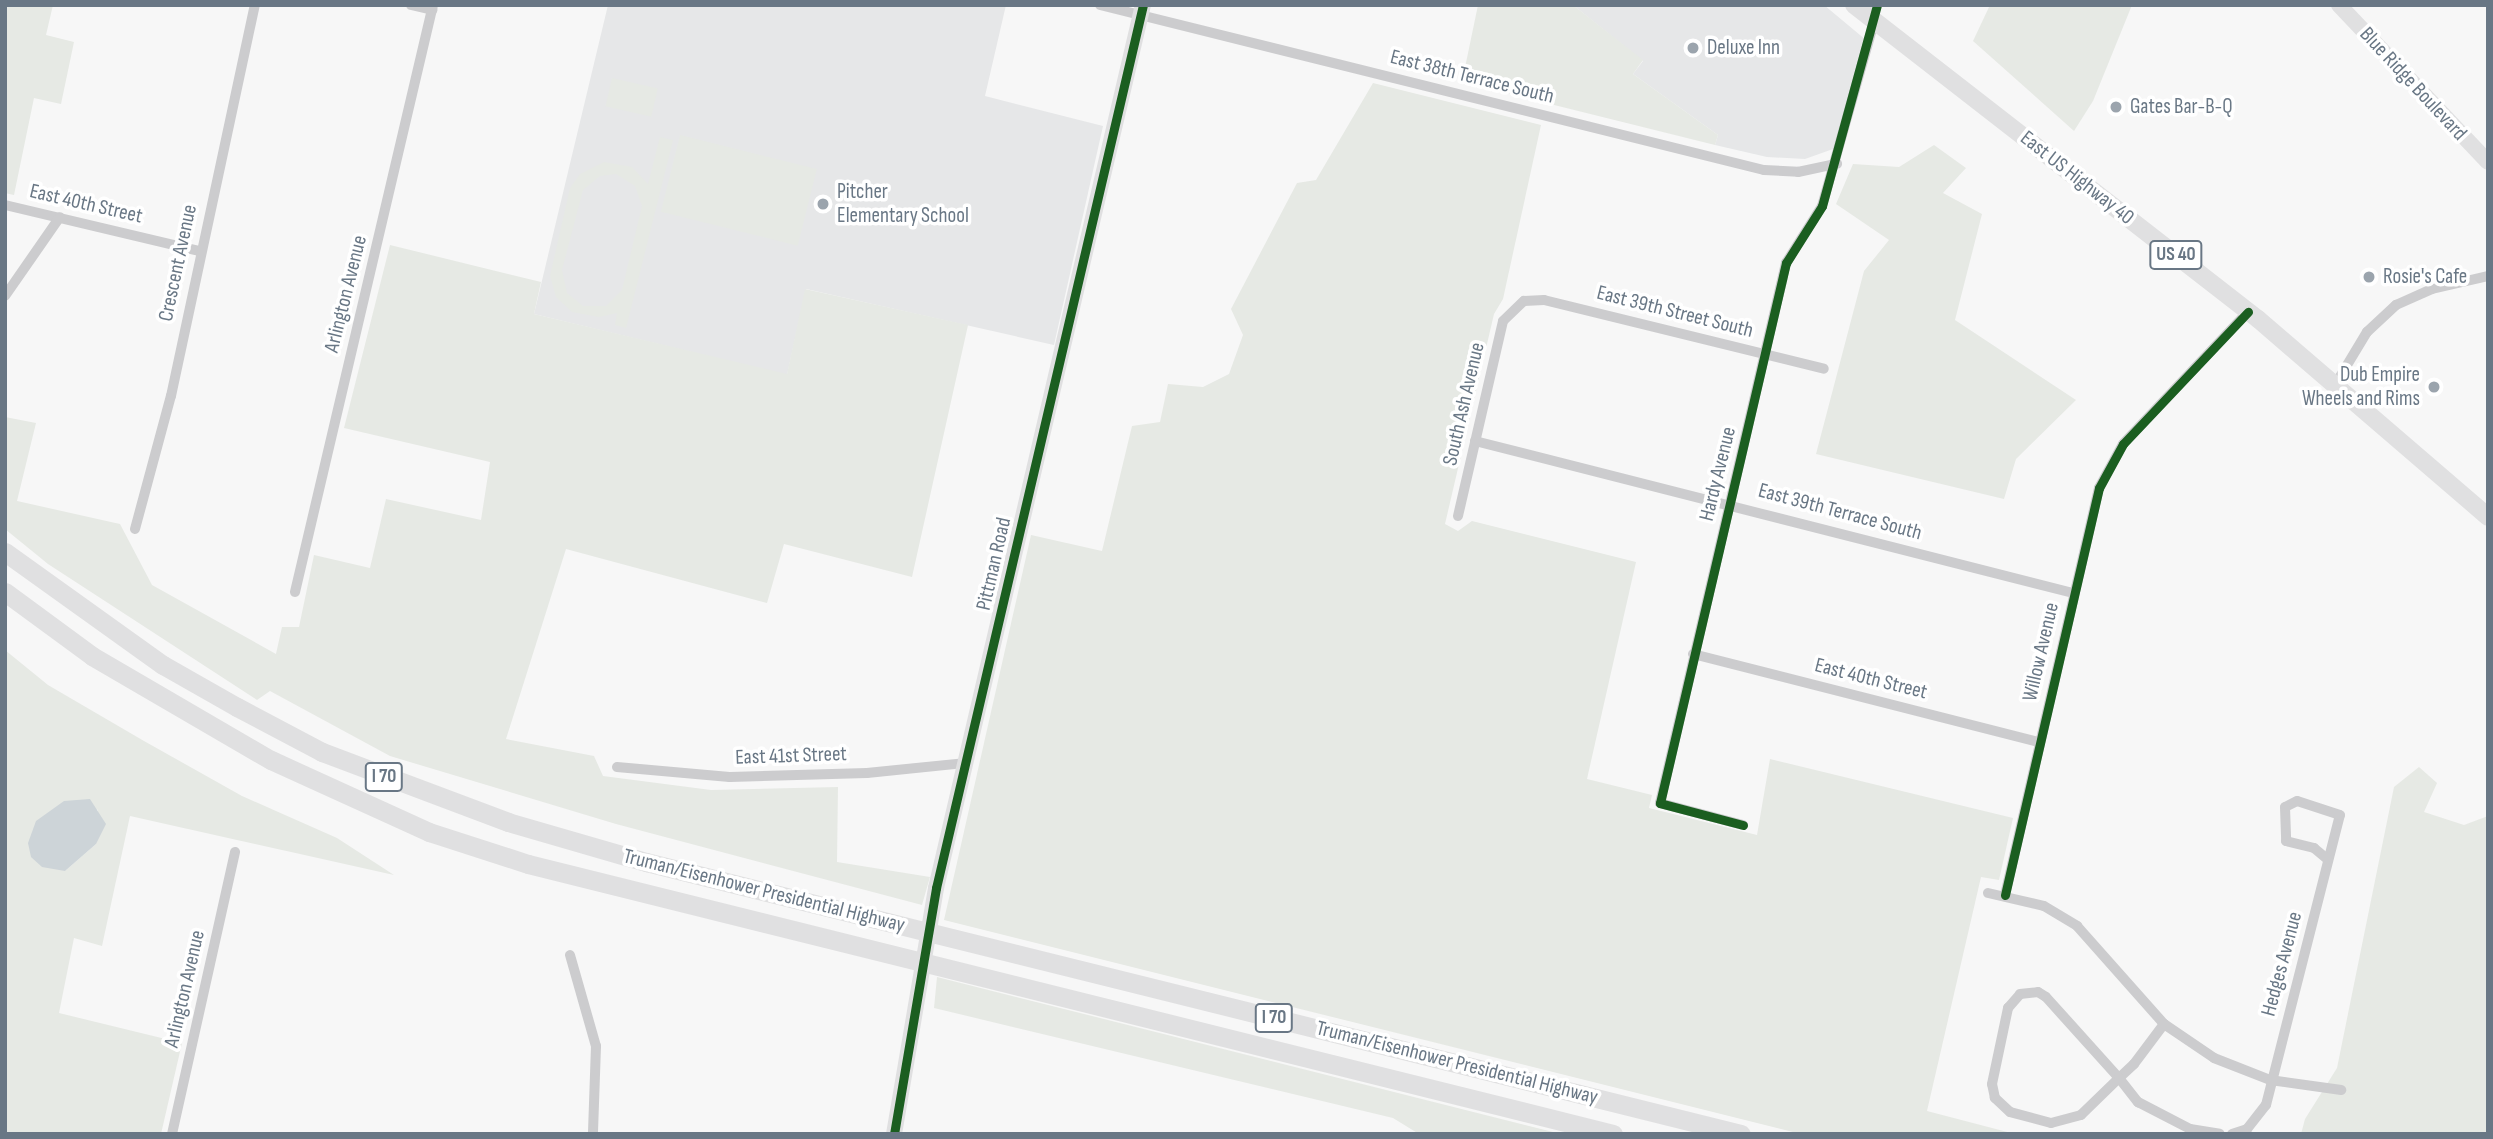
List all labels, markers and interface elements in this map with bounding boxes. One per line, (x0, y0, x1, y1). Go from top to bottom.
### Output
street label: Blue Ridge Boulevard (2354, 22, 2472, 146)
place label: Deluxe Inn (1707, 35, 1780, 61)
marker: Deluxe Inn (1685, 40, 1701, 56)
street label: East 38th Terrace South (1388, 44, 1556, 110)
place label: Gates Bar-B-Q (2130, 94, 2233, 120)
marker: Gates Bar-B-Q (2108, 99, 2124, 115)
street label: East US Highway 40 (2015, 126, 2139, 230)
street label: East 40th Street (27, 179, 145, 229)
place label: Pitcher Elementary School (837, 179, 969, 229)
marker: Pitcher Elementary School (815, 196, 831, 212)
street label: Crescent Avenue (153, 202, 203, 324)
street label: Arlington Avenue (319, 233, 373, 355)
road number: US 40 (2148, 240, 2204, 270)
place label: Rosie's Cafe (2383, 264, 2467, 290)
marker: Rosie's Cafe (2361, 269, 2377, 285)
street label: East 39th Street South (1594, 280, 1756, 344)
street label: South Ash Avenue (1438, 340, 1490, 468)
place label: Dub Empire Wheels and Rims (2302, 362, 2420, 412)
marker: Dub Empire Wheels and Rims (2426, 379, 2442, 395)
street label: Hardy Avenue (1694, 424, 1742, 524)
street label: East 39th Terrace South (1756, 478, 1924, 546)
street label: Pittman Road (971, 515, 1017, 613)
street label: Willow Avenue (2017, 600, 2065, 704)
street label: East 40th Street (1812, 653, 1930, 705)
street label: East 41st Street (735, 741, 847, 771)
road number: I 70 (365, 762, 403, 792)
street label: Truman/Eisenhower Presidential Highway (621, 844, 907, 938)
street label: Hedges Avenue (2256, 909, 2308, 1019)
street label: Arlington Avenue (159, 928, 211, 1050)
road number: I 70 (1255, 1002, 1293, 1034)
street label: Truman/Eisenhower Presidential Highway (1314, 1016, 1600, 1110)

